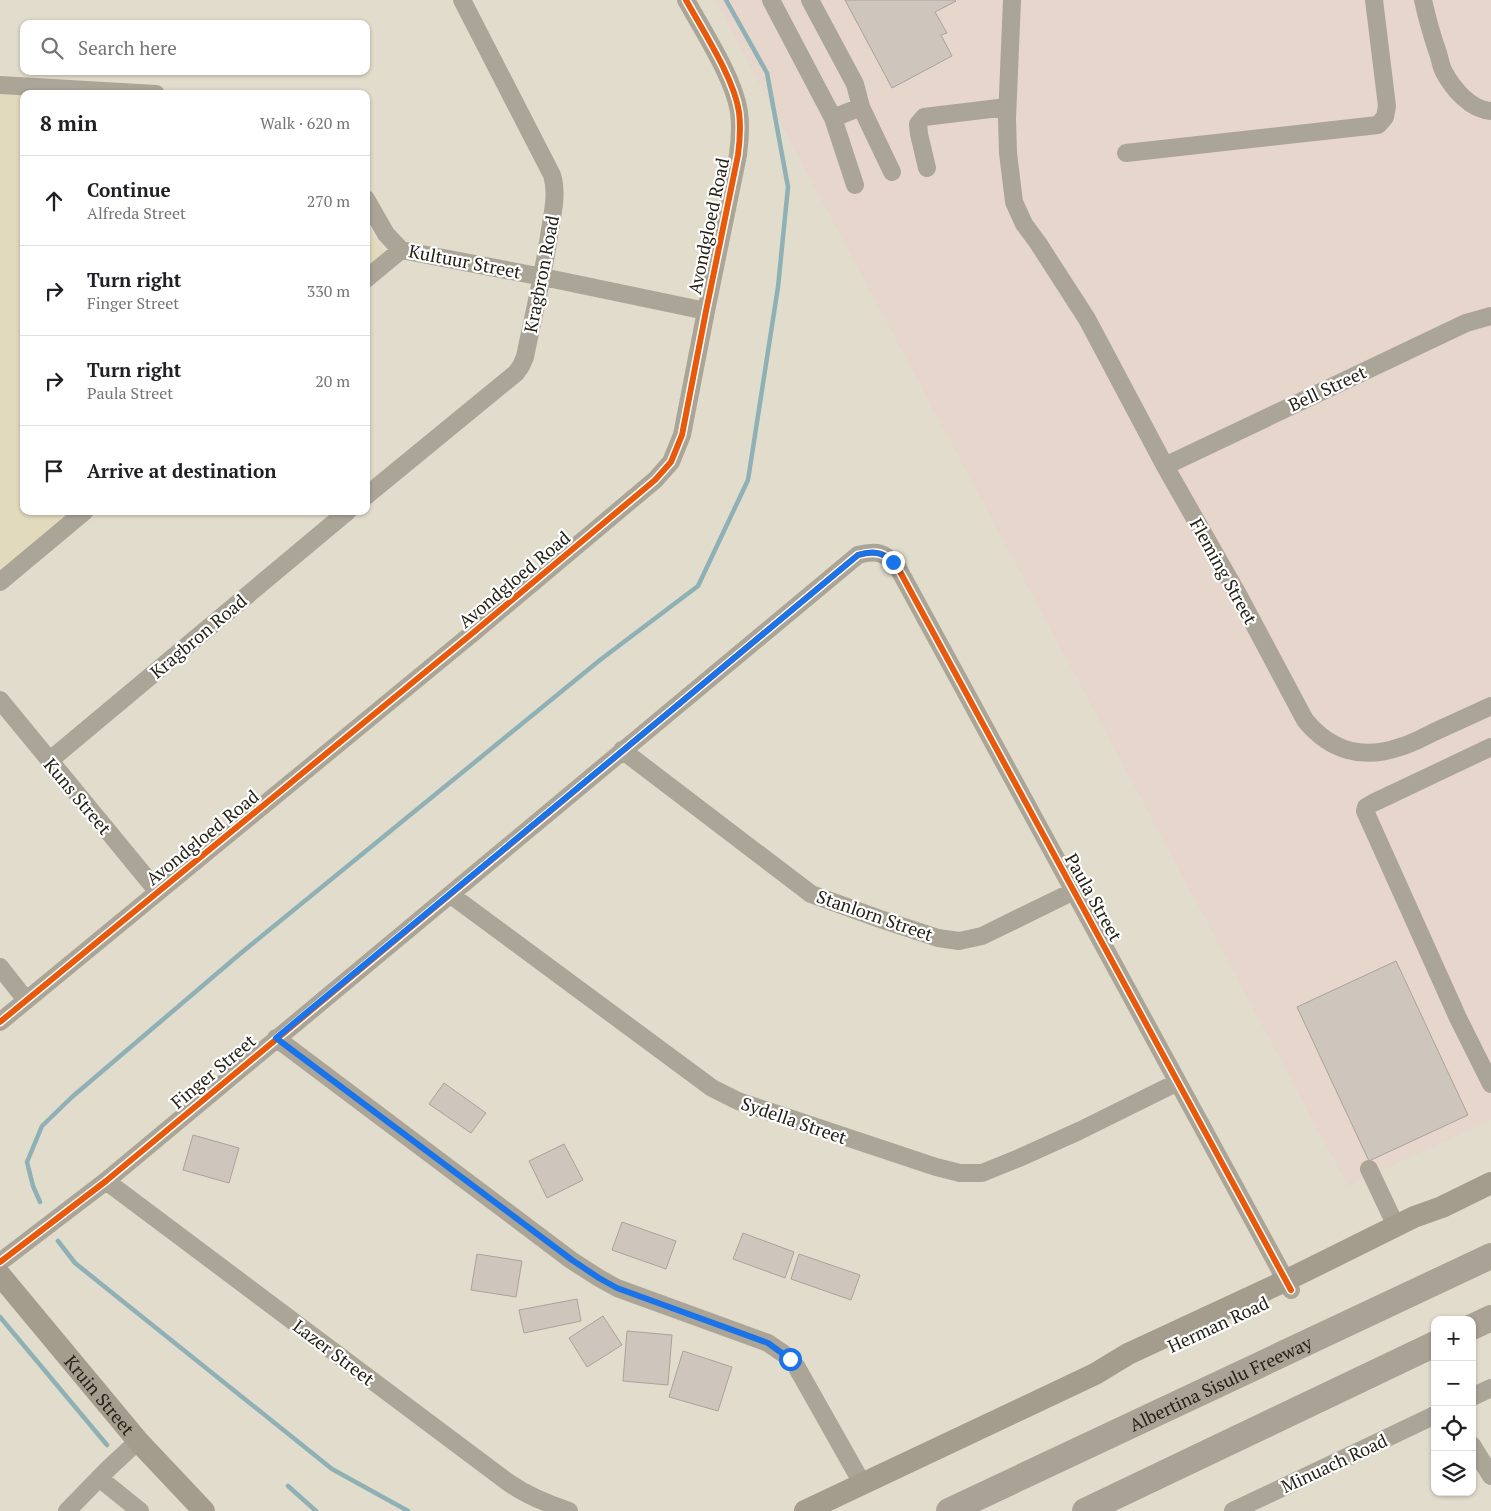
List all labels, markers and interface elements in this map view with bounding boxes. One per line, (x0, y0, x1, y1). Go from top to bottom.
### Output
search box (20, 20, 370, 75)
icon: search (38, 34, 66, 62)
text: Search here (78, 35, 177, 60)
text: 8 min (40, 109, 97, 137)
text: Walk · 620 m (260, 112, 350, 134)
street label: Avondgloed Road (682, 156, 734, 296)
text: Continue (87, 177, 171, 202)
icon: ahead (40, 187, 68, 215)
text: 270 m (307, 190, 350, 212)
text: Alfreda Street (87, 202, 186, 224)
street label: Kragbron Road (518, 213, 564, 335)
street label: Kultuur Street (407, 238, 524, 284)
text: Turn right (87, 267, 181, 292)
icon: right (40, 277, 68, 305)
text: 330 m (307, 280, 350, 302)
text: Finger Street (87, 292, 179, 314)
text: Turn right (87, 357, 181, 382)
street label: Bell Street (1284, 359, 1370, 416)
icon: right (40, 367, 68, 395)
text: 20 m (315, 370, 350, 392)
text: Paula Street (87, 382, 173, 404)
icon: arrive (40, 457, 68, 485)
text: Arrive at destination (87, 458, 276, 483)
street label: Fleming Street (1185, 514, 1263, 629)
street label: Avondgloed Road (453, 525, 575, 633)
route end (882, 551, 905, 574)
street label: Kragbron Road (145, 589, 251, 683)
street label: Kuns Street (39, 753, 117, 840)
street label: Avondgloed Road (140, 784, 264, 890)
street label: Paula Street (1060, 849, 1128, 946)
street label: Stanlorn Street (814, 884, 937, 946)
street label: Finger Street (166, 1028, 261, 1114)
street label: Sydella Street (738, 1091, 850, 1149)
street label: Herman Road (1164, 1290, 1272, 1358)
street label: Lazer Street (288, 1314, 380, 1391)
map controls (1431, 1316, 1476, 1496)
button: + (1431, 1316, 1476, 1361)
street label: Albertina Sisulu Freeway (1125, 1330, 1317, 1437)
route start (779, 1348, 802, 1371)
street label: Kruin Street (59, 1350, 140, 1440)
button: − (1431, 1361, 1476, 1406)
button: locate (1431, 1406, 1476, 1451)
street label: Minuach Road (1277, 1428, 1391, 1498)
button: layers (1431, 1451, 1476, 1496)

